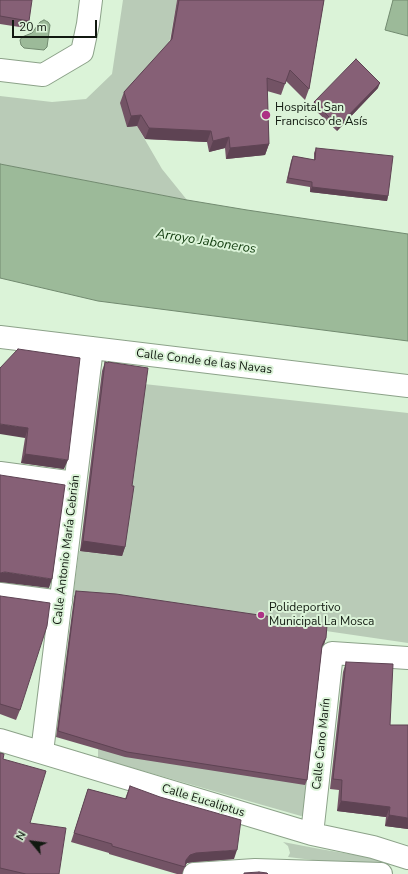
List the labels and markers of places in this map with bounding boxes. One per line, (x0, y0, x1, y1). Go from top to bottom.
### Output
place label: Hospital San Francisco de Asís (275, 101, 368, 129)
marker: Hospital San Francisco de Asís (260, 109, 272, 121)
place label: Polideportivo Municipal La Mosca (269, 601, 374, 629)
marker: Polideportivo Municipal La Mosca (256, 610, 266, 620)

